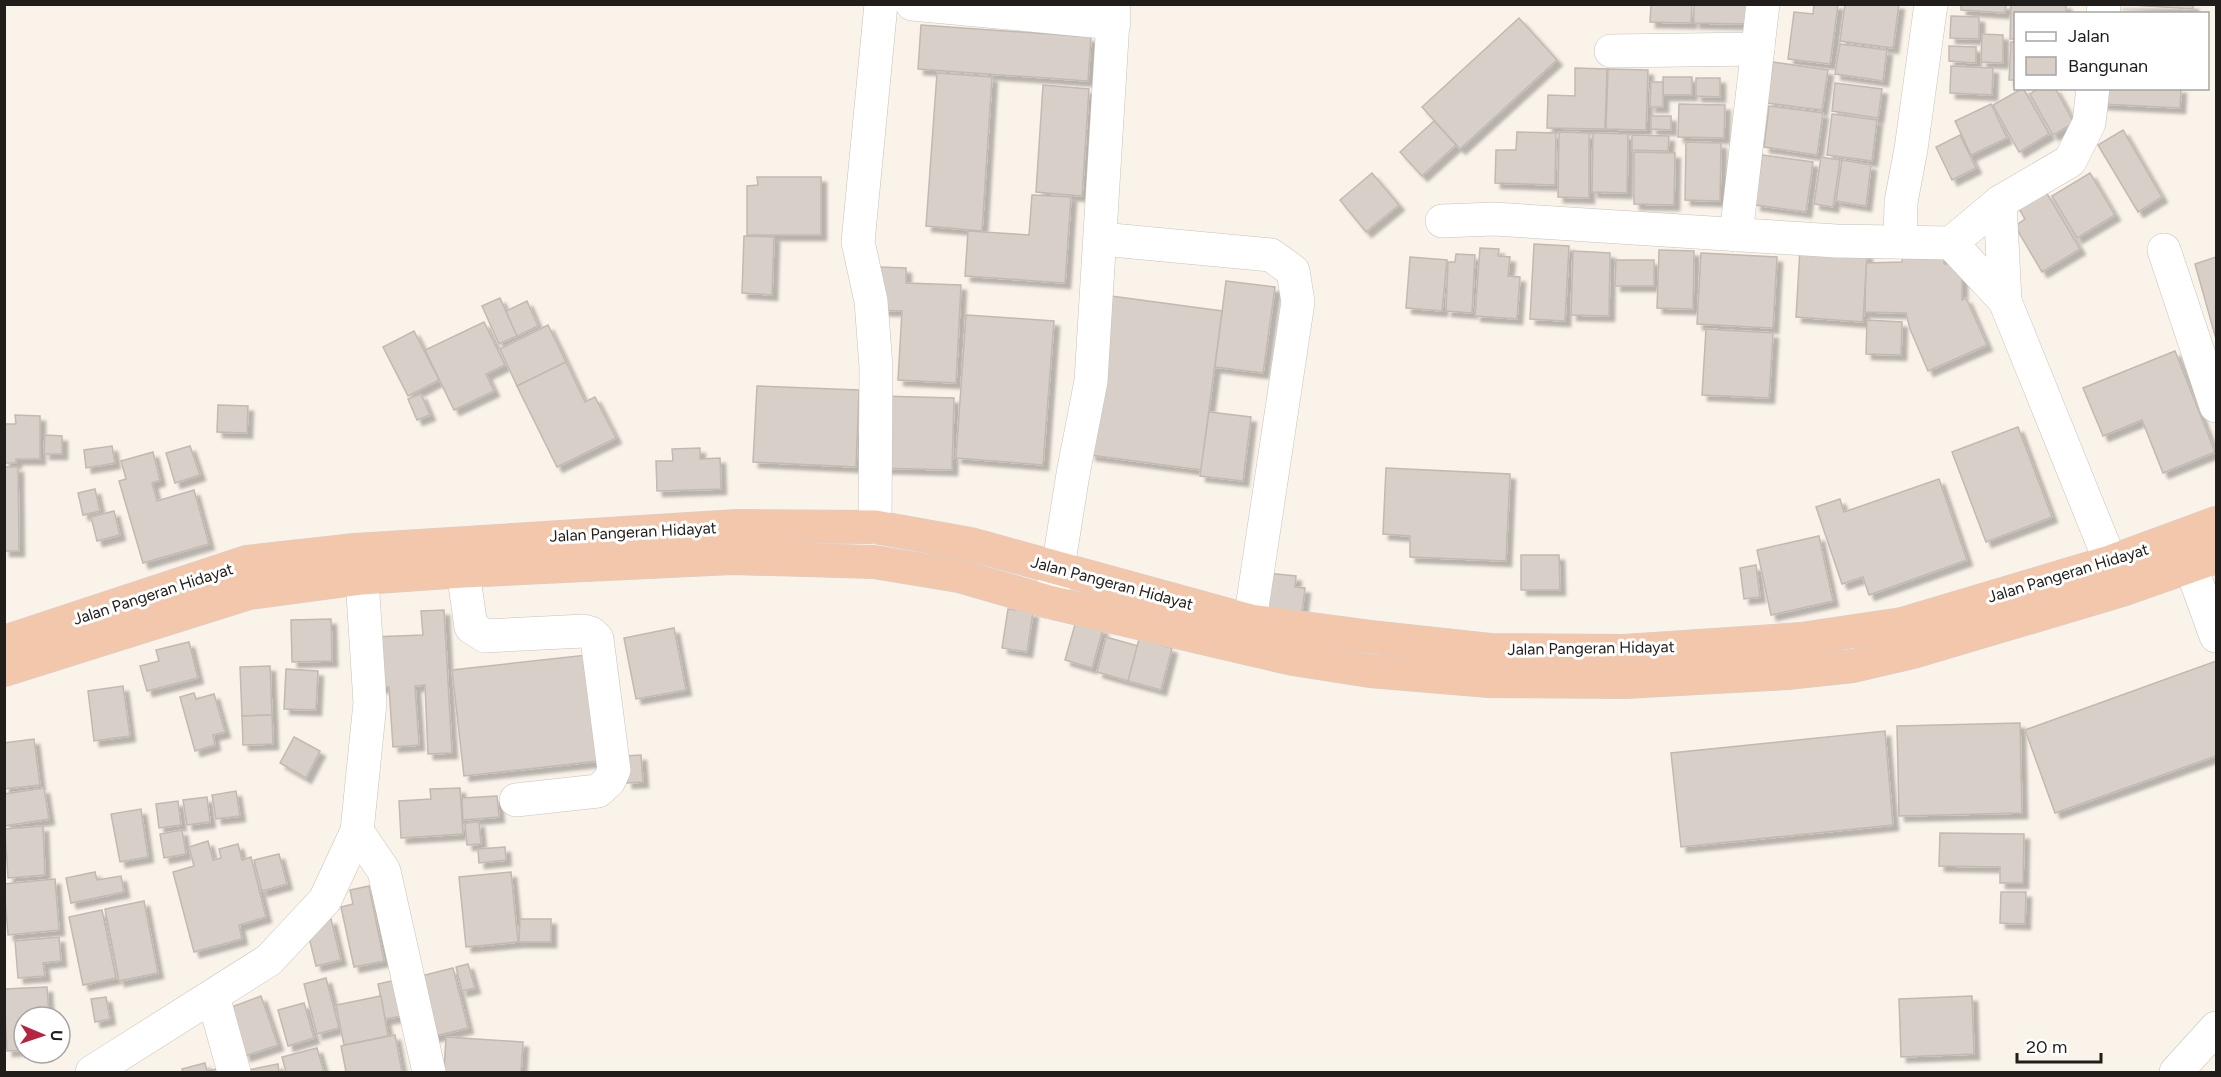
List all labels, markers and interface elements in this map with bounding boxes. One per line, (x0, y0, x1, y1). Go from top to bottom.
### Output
legend (2014, 12, 2209, 90)
text: Jalan (2068, 25, 2110, 47)
text: Bangunan (2068, 55, 2148, 77)
street label: Jalan Pangeran Hidayat (549, 518, 717, 546)
street label: Jalan Pangeran Hidayat (1985, 539, 2151, 607)
street label: Jalan Pangeran Hidayat (1029, 552, 1195, 614)
street label: Jalan Pangeran Hidayat (71, 559, 235, 629)
street label: Jalan Pangeran Hidayat (1507, 637, 1675, 659)
north arrow (12, 1005, 72, 1065)
scale bar (2017, 1026, 2101, 1064)
text: U (47, 1030, 66, 1041)
text: 20 m (2026, 1036, 2067, 1058)

